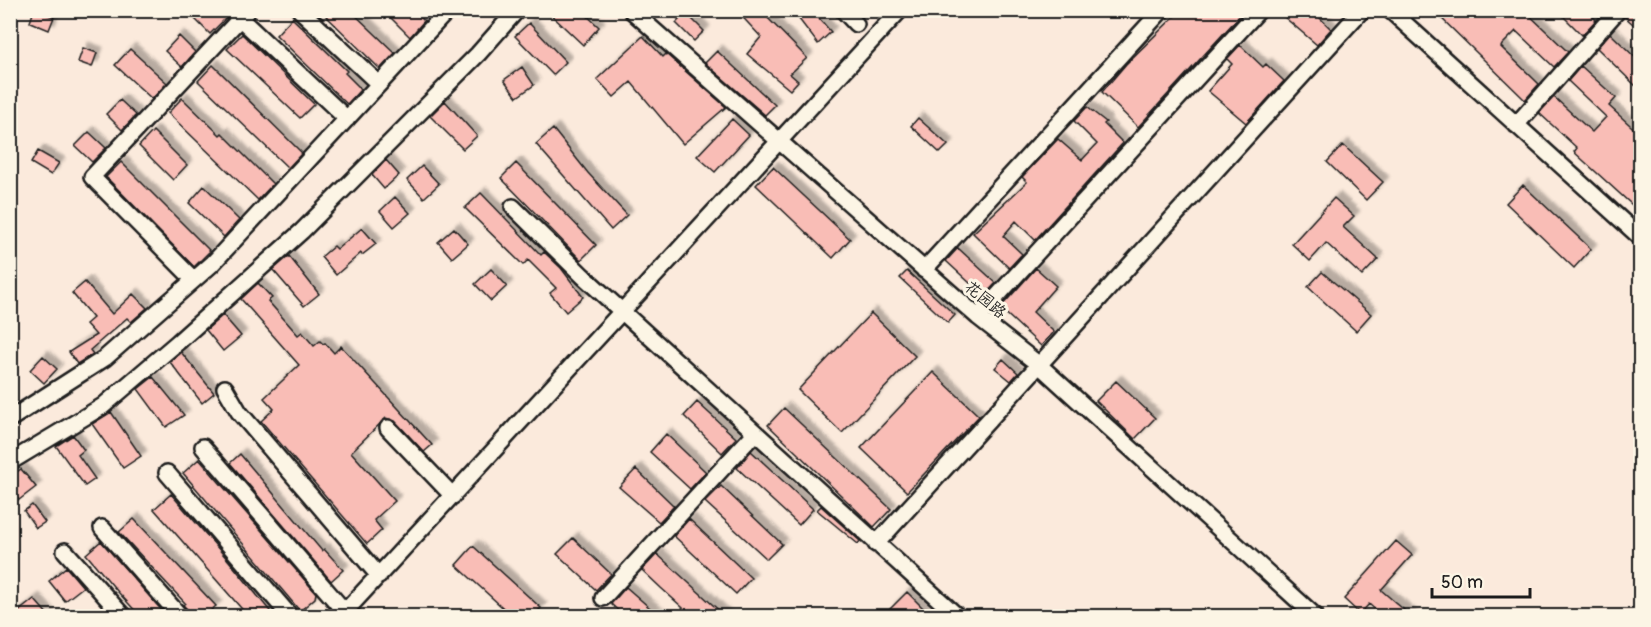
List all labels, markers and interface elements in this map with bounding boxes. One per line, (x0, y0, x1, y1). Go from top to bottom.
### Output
street label: 花园路 (961, 277, 1010, 323)
scale bar (1432, 561, 1530, 599)
text: 50 m (1441, 571, 1483, 594)

